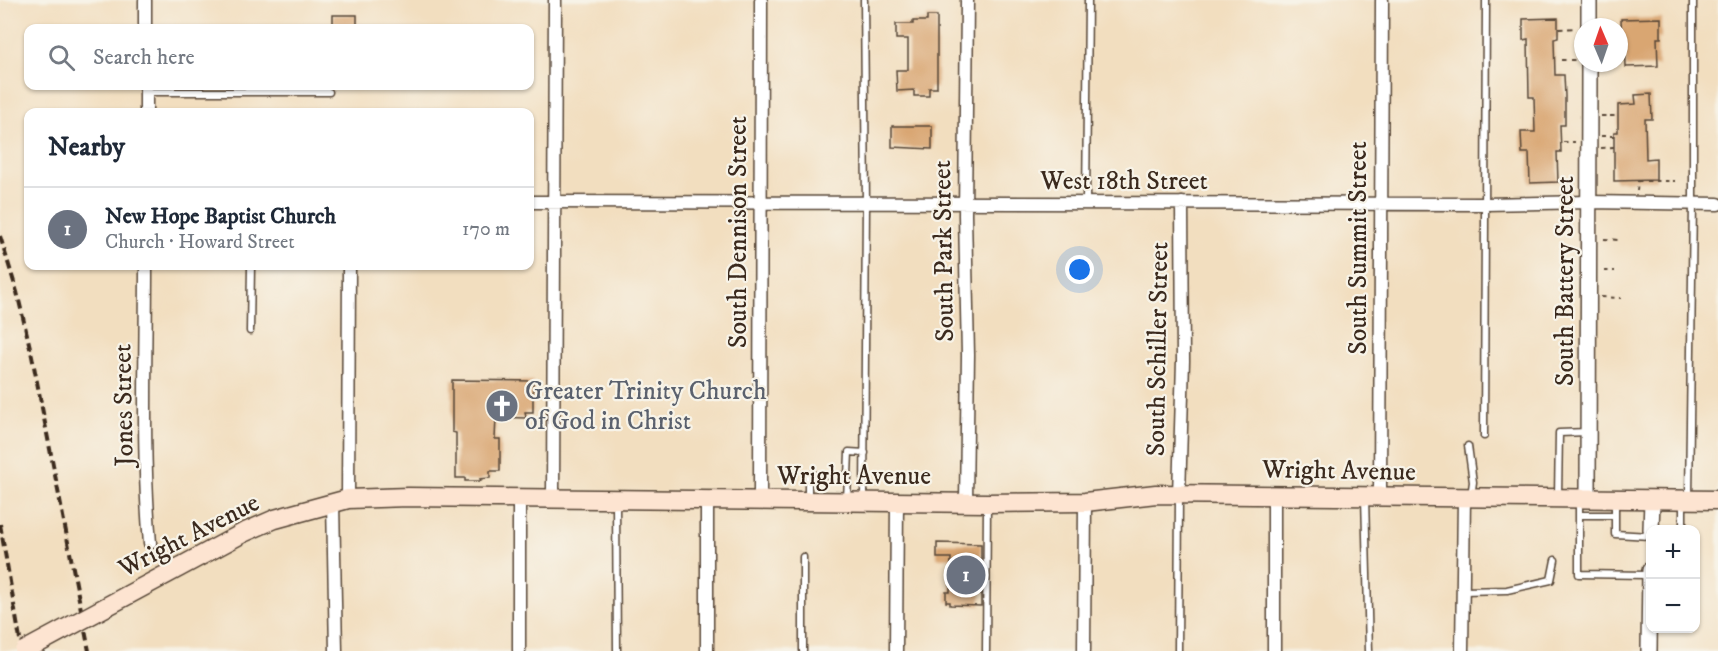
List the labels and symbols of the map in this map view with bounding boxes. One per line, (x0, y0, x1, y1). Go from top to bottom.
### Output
north arrow (1574, 18, 1628, 72)
street label: South Dennison Street (722, 116, 755, 348)
street label: South Summit Street (1342, 141, 1375, 355)
street label: South Park Street (926, 160, 962, 342)
street label: West 18th Street (1039, 165, 1208, 198)
street label: South Battery Street (1549, 176, 1582, 386)
street label: South Schiller Street (1140, 241, 1176, 457)
your location (1065, 255, 1094, 284)
street label: Jones Street (106, 343, 142, 469)
place label: Greater Trinity Church of God in Christ (525, 375, 767, 438)
church icon: Greater Trinity Church of God in Christ (484, 388, 520, 424)
street label: Wright Avenue (1261, 453, 1416, 489)
street label: Wright Avenue (776, 460, 931, 493)
street label: Wright Avenue (112, 486, 265, 586)
pin: 1 (946, 552, 986, 598)

